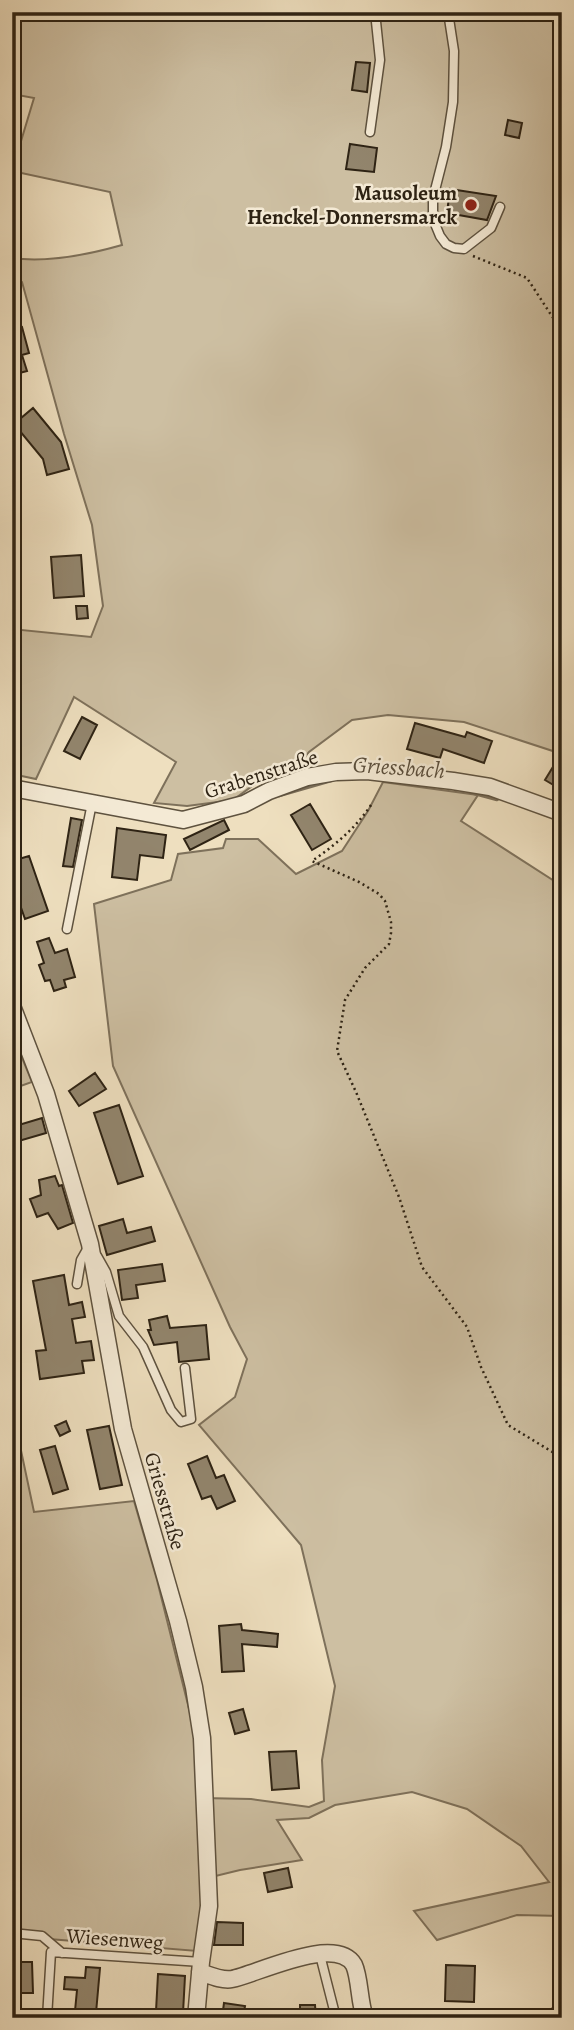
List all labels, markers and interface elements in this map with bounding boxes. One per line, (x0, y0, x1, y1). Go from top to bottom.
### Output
place label: Mausoleum Henckel-Donnersmarck (247, 179, 457, 231)
marker: Mausoleum Henckel-Donnersmarck (463, 197, 479, 213)
street label: Grabenstraße (201, 743, 321, 805)
water label: Griessbach (352, 749, 446, 786)
street label: Griesstraße (138, 1449, 192, 1553)
street label: Wiesenweg (65, 1922, 165, 1956)

